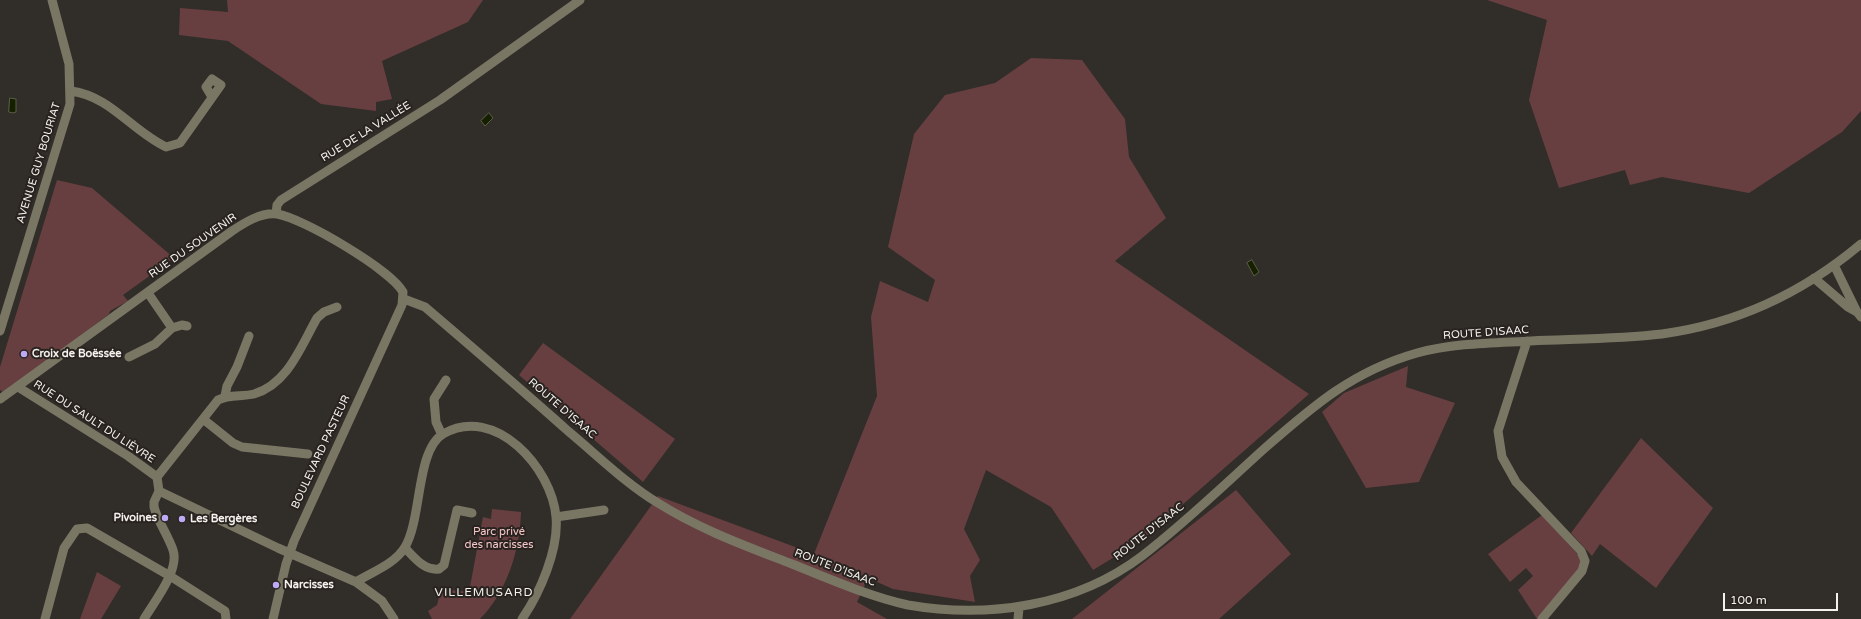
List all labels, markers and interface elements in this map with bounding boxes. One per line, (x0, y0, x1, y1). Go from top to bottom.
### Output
street label: RUE DE LA VALLÉE (319, 99, 413, 165)
street label: AVENUE GUY BOURIAT (14, 101, 64, 225)
street label: RUE DU SOUVENIR (147, 211, 239, 281)
street label: ROUTE D'ISAAC (1443, 323, 1529, 343)
place label: Croix de Boëssée (32, 347, 121, 361)
marker: Croix de Boëssée (19, 349, 29, 359)
street label: ROUTE D'ISAAC (525, 376, 599, 442)
street label: RUE DU SAULT DU LIÈVRE (31, 378, 157, 466)
street label: BOULEVARD PASTEUR (289, 393, 353, 511)
street label: ROUTE D'ISAAC (1111, 500, 1187, 564)
place label: Pivoines (114, 511, 157, 525)
place label: Les Bergères (190, 512, 257, 526)
marker: Pivoines (160, 513, 170, 523)
marker: Les Bergères (177, 514, 187, 524)
park label: Parc privé des narcisses (465, 525, 533, 551)
street label: ROUTE D'ISAAC (793, 546, 877, 590)
place label: Narcisses (284, 578, 334, 592)
marker: Narcisses (271, 580, 281, 590)
scale bar (1725, 585, 1840, 611)
district label: VILLEMUSARD (435, 586, 533, 600)
text: 100 m (1730, 593, 1767, 607)

